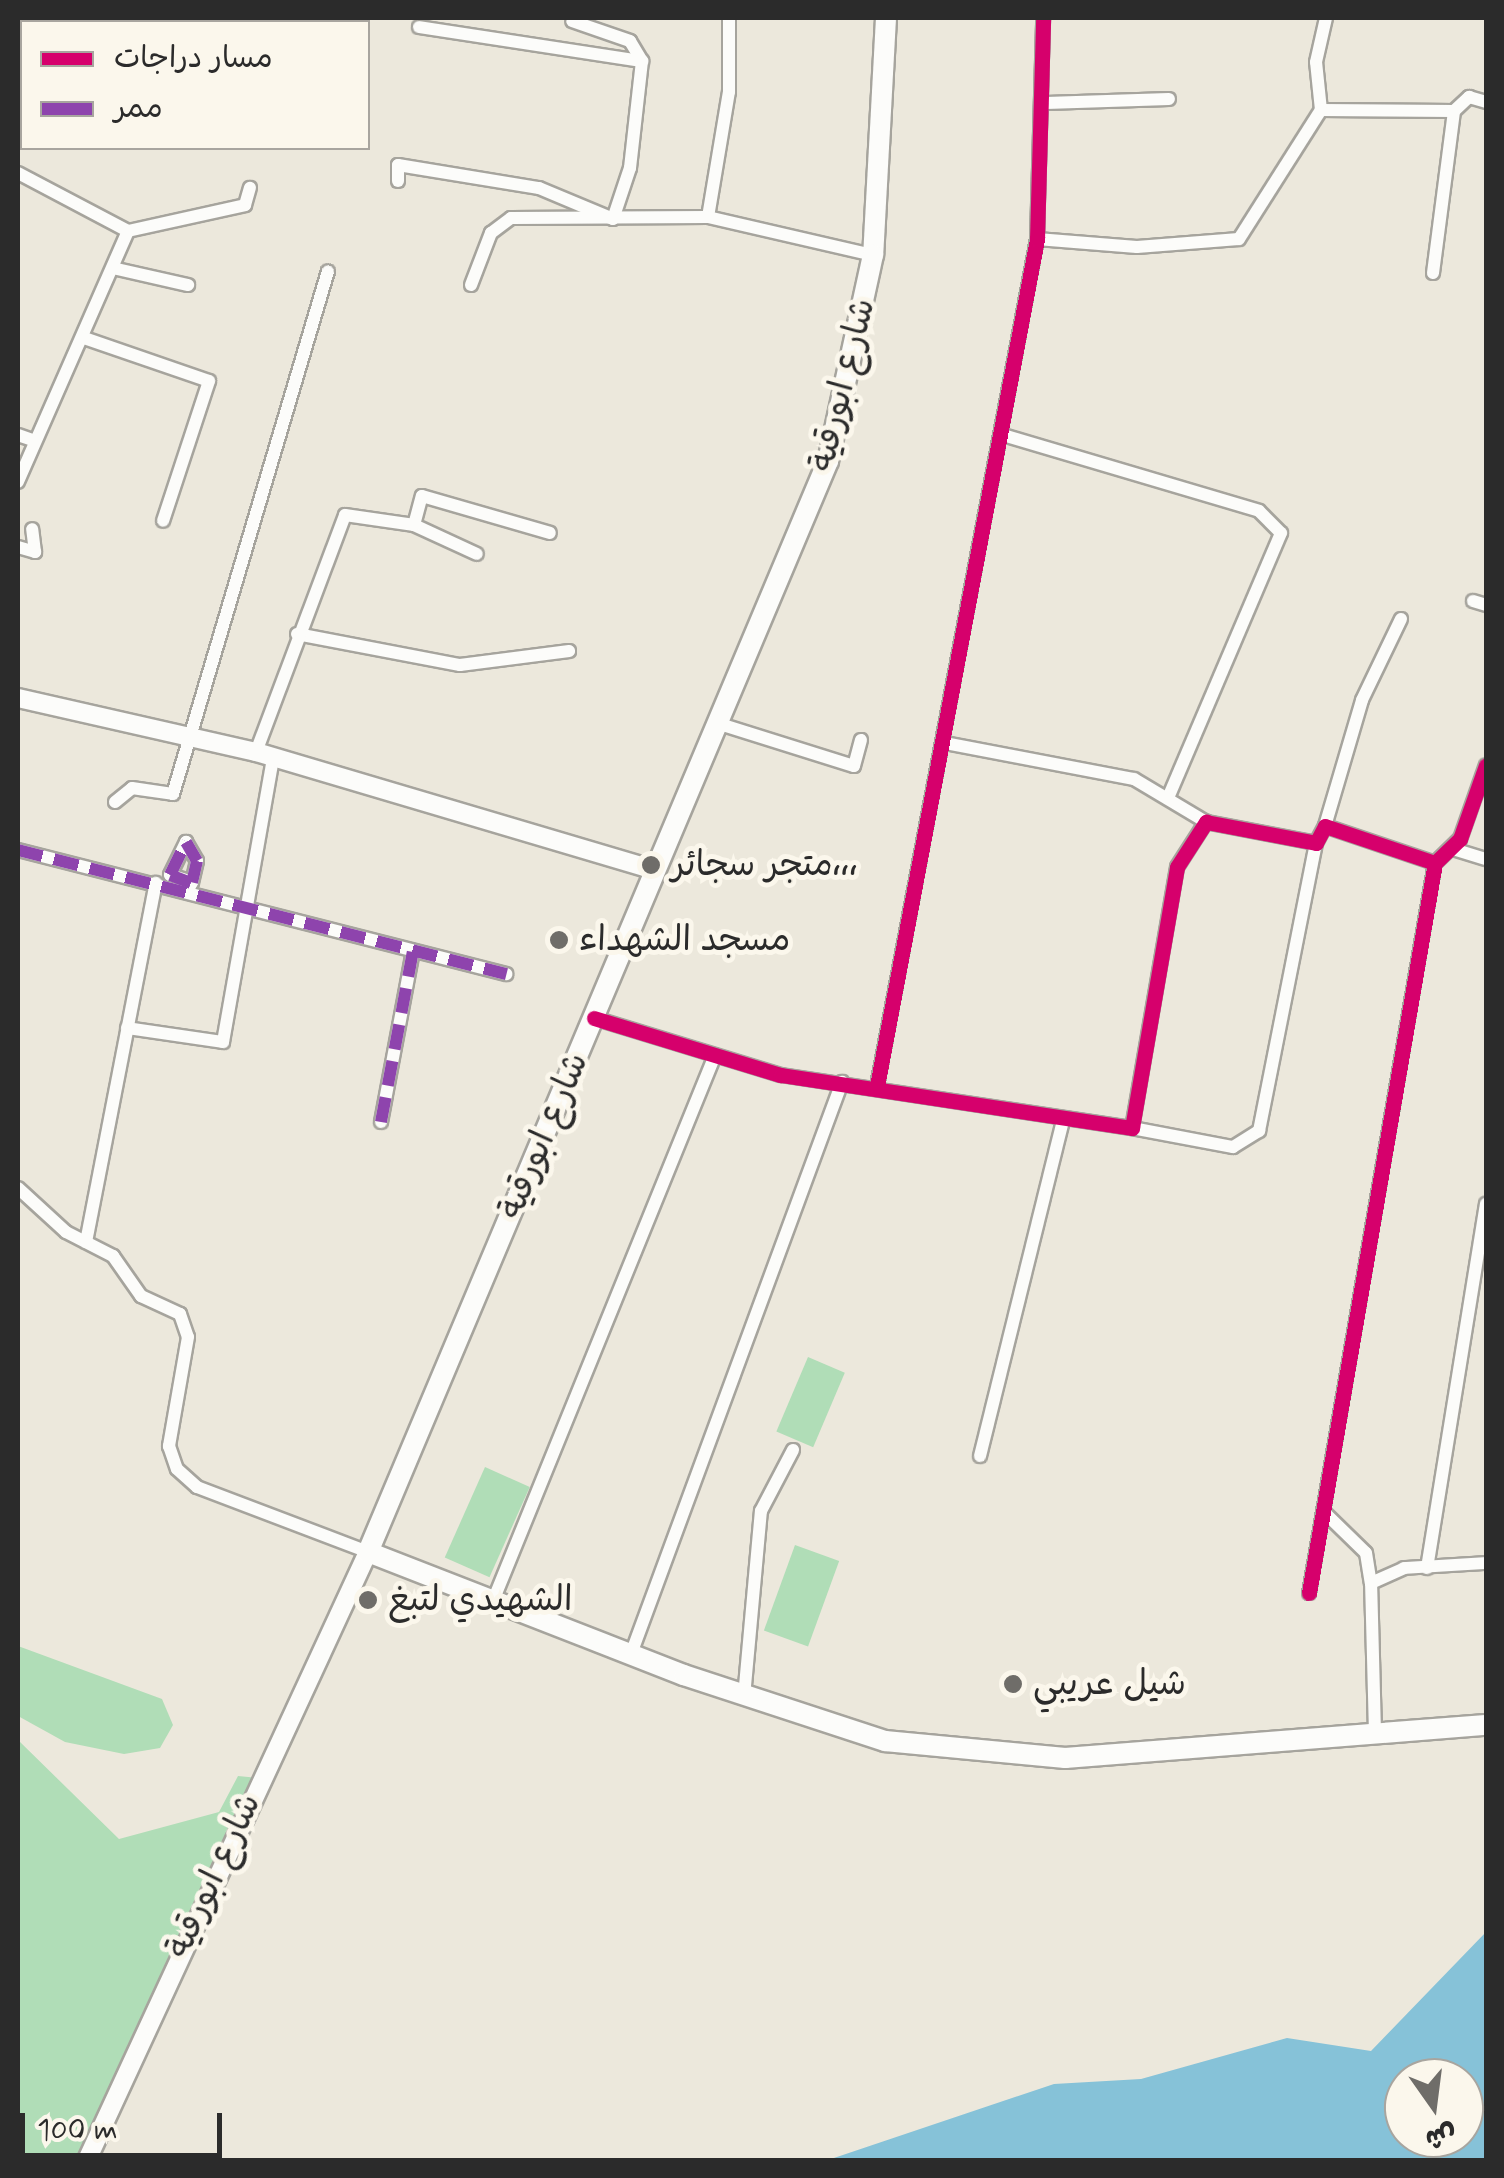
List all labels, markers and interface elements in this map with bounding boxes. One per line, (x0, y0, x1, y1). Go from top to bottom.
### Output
legend (20, 20, 370, 150)
text: مسار دراجات (114, 39, 273, 78)
text: ممر (114, 89, 163, 128)
street label: شارع ابورقية (801, 294, 885, 476)
place label: متجر سجائر،،، (671, 844, 858, 886)
marker: متجر سجائر،،، (640, 854, 662, 876)
place label: مسجد الشهداء (579, 919, 790, 961)
marker: مسجد الشهداء (548, 929, 570, 951)
street label: شارع ابورقية (490, 1046, 598, 1226)
place label: الشهيدي لتبغ (388, 1579, 573, 1621)
marker: الشهيدي لتبغ (357, 1589, 379, 1611)
place label: شيل عريبي (1033, 1663, 1186, 1705)
marker: شيل عريبي (1002, 1673, 1024, 1695)
street label: شارع ابورقية (158, 1787, 270, 1965)
north arrow (1384, 2058, 1484, 2158)
scale bar (25, 2093, 228, 2155)
text: 100 m (37, 2111, 118, 2150)
text: ش (1421, 2114, 1460, 2157)

